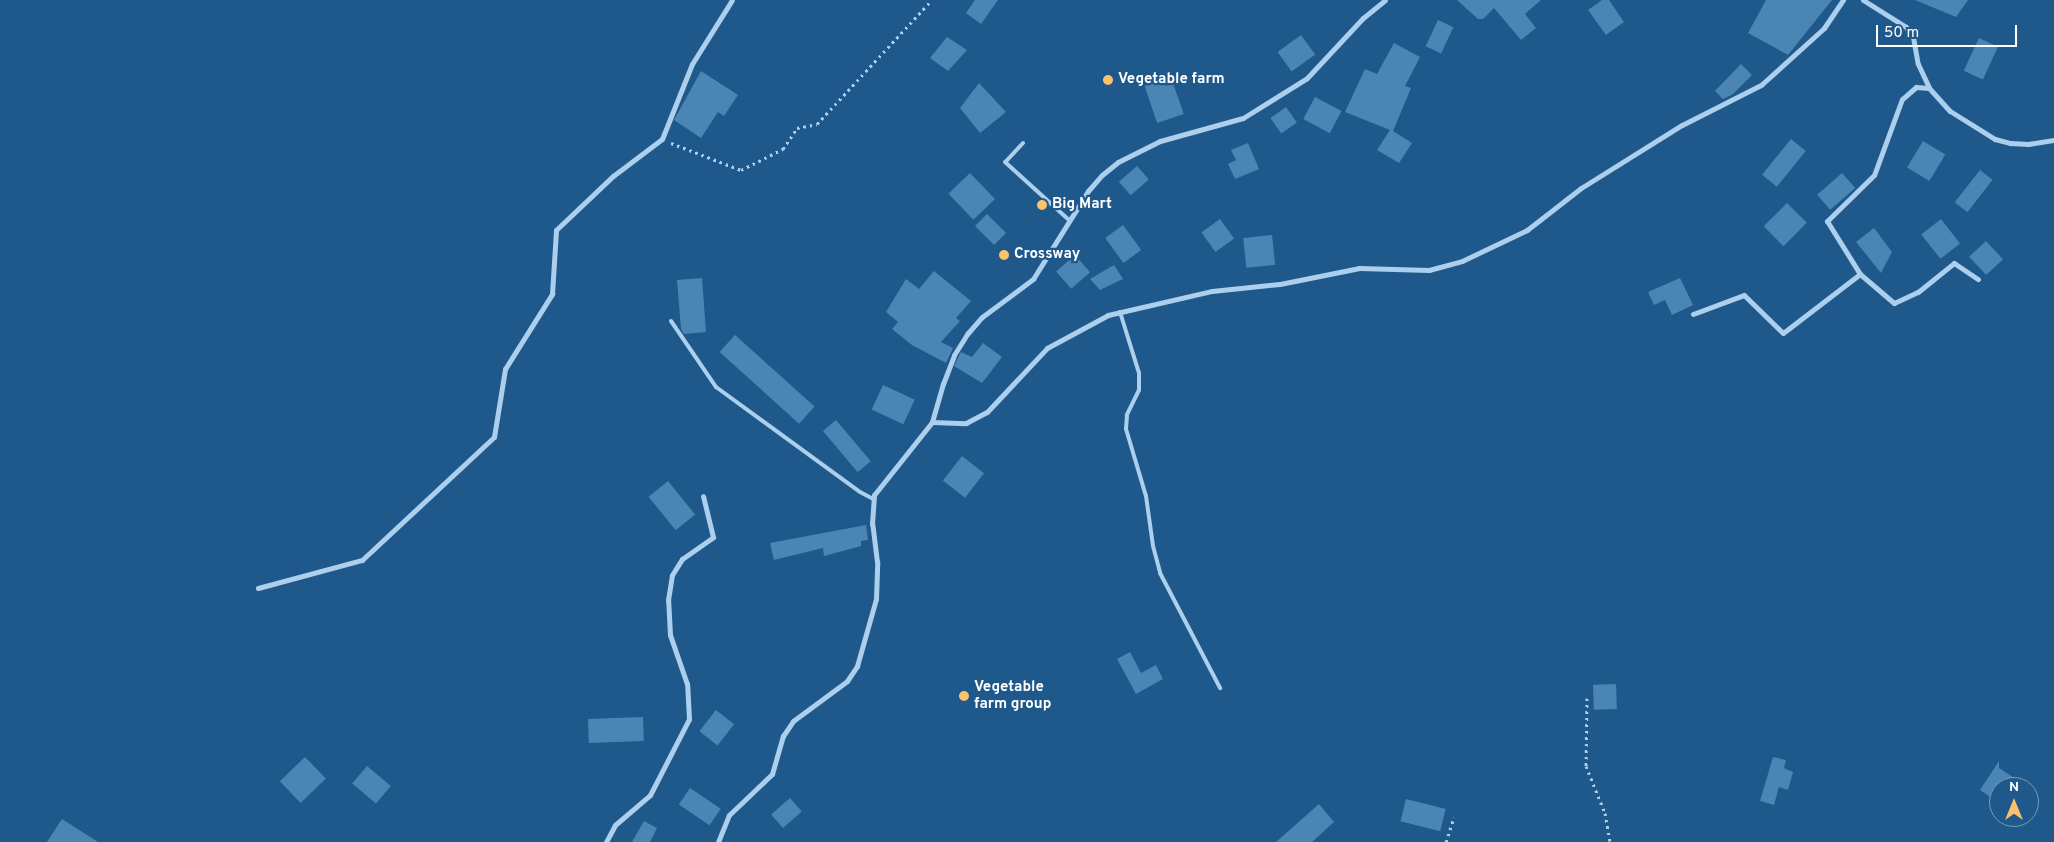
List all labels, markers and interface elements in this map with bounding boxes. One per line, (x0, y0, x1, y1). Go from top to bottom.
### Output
scale bar (1879, 15, 2020, 47)
text: 50 m (1884, 24, 1919, 43)
place label: Vegetable farm (1118, 71, 1225, 89)
marker: Vegetable farm (1102, 74, 1114, 86)
place label: Big Mart (1052, 196, 1112, 214)
marker: Big Mart (1036, 199, 1048, 211)
place label: Crossway (1014, 246, 1080, 264)
marker: Crossway (998, 249, 1010, 261)
place label: Vegetable farm group (974, 678, 1051, 713)
marker: Vegetable farm group (958, 690, 970, 702)
north arrow (1989, 777, 2039, 827)
text: N (2009, 779, 2019, 796)

